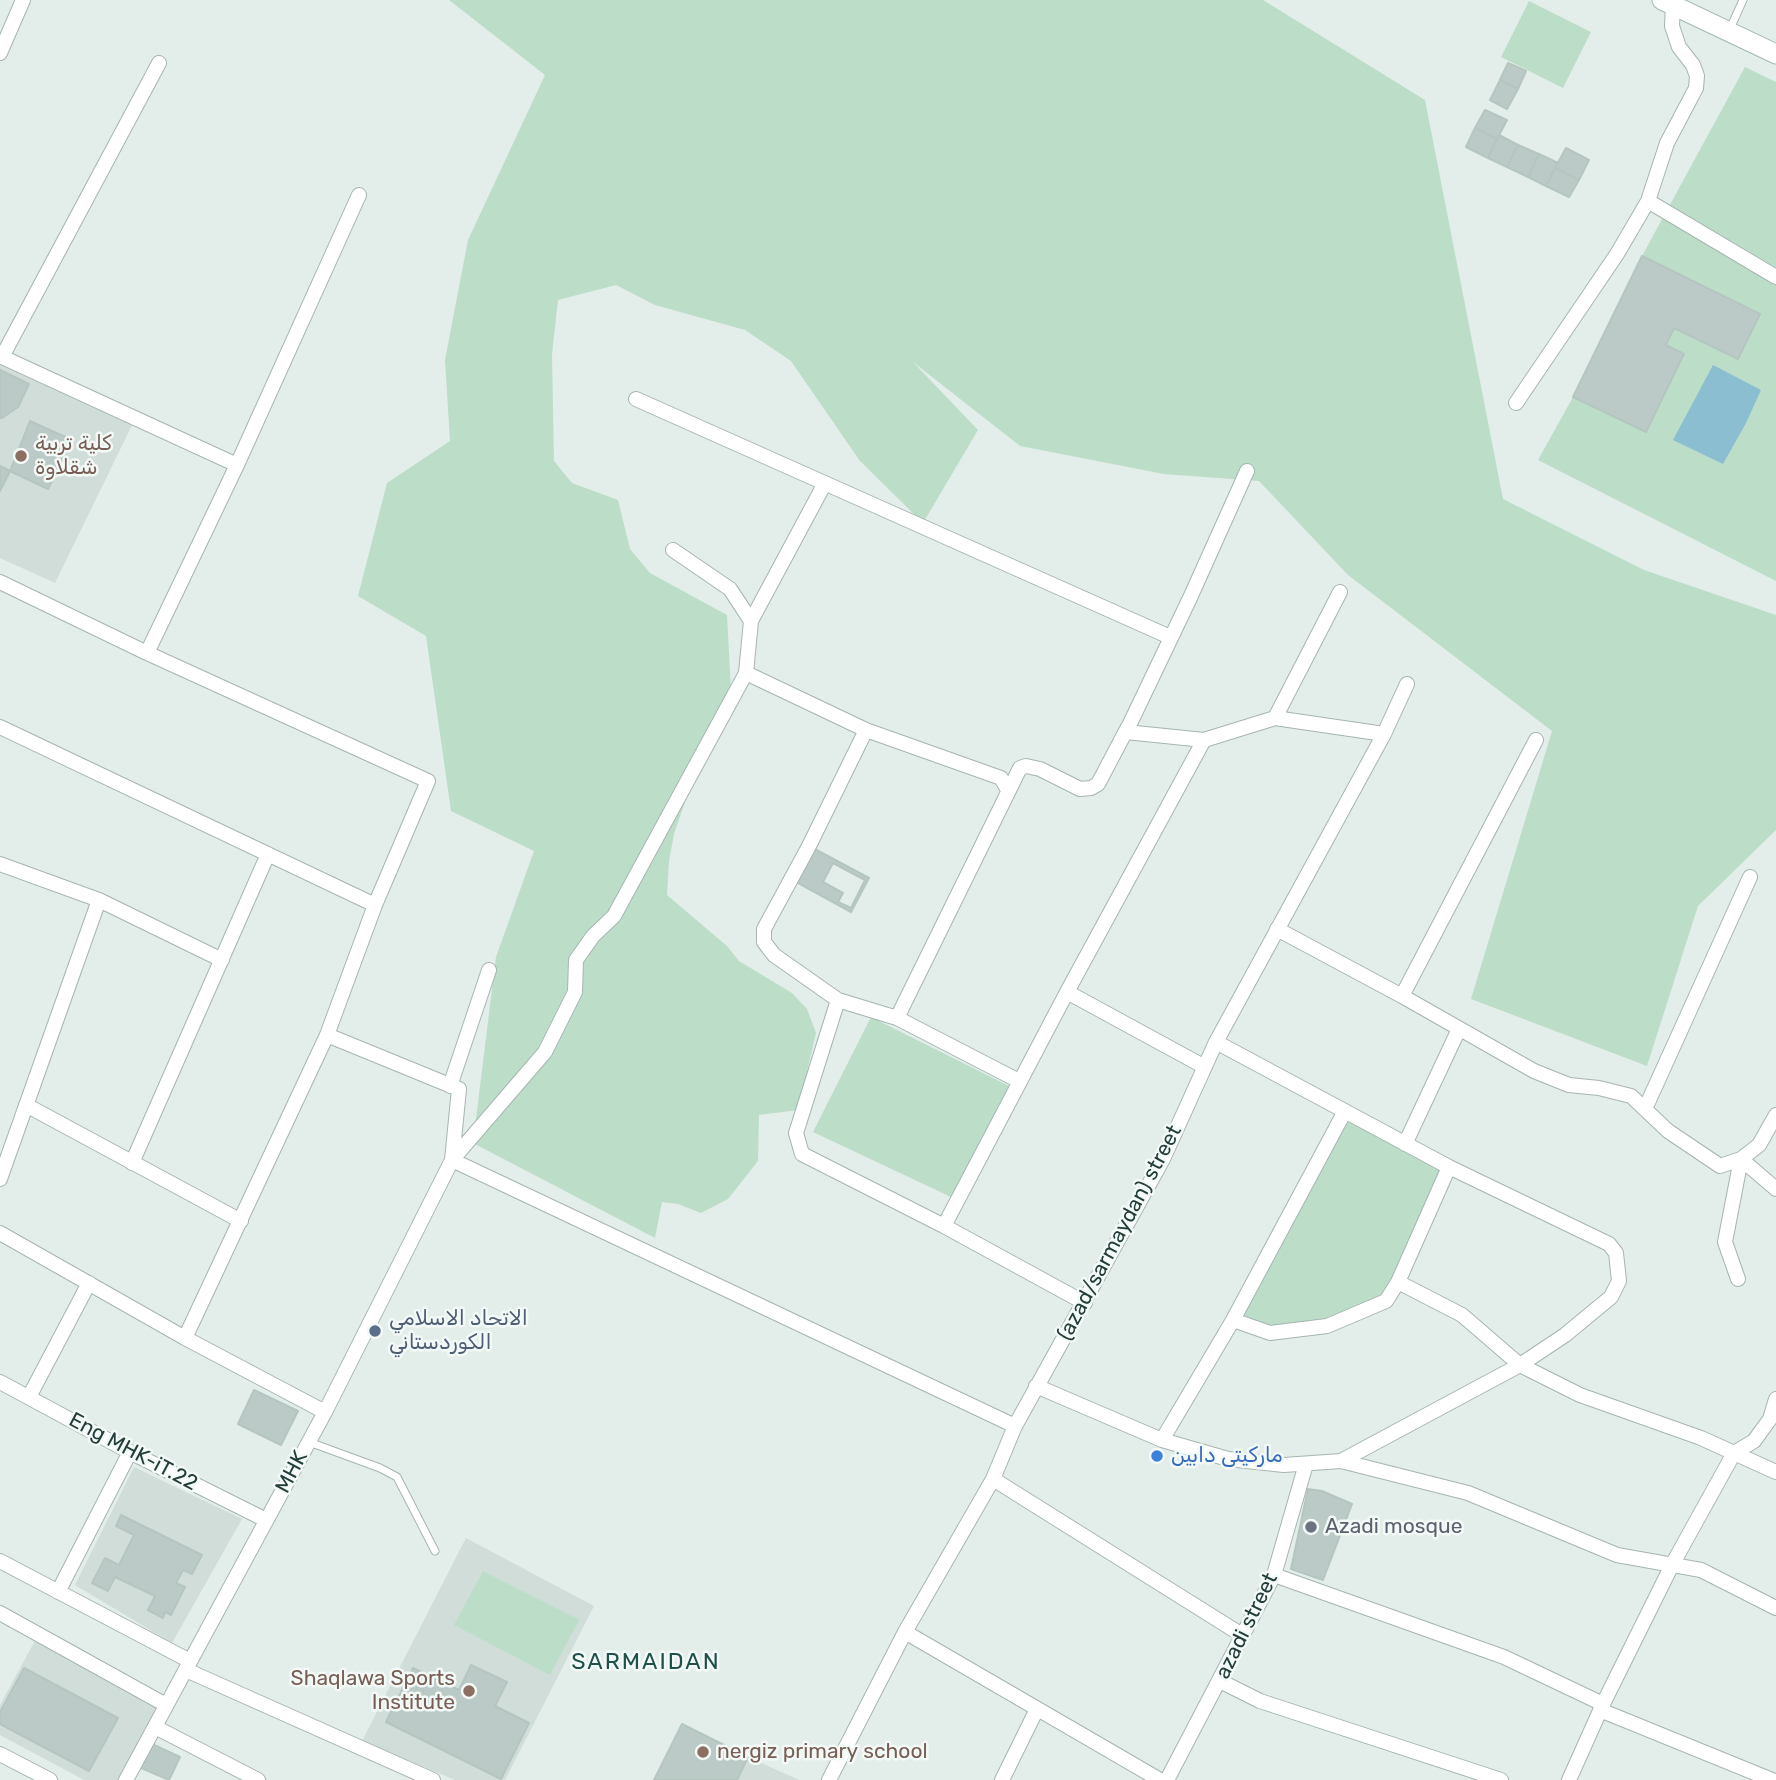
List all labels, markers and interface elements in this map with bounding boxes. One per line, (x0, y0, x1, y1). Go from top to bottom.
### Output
place label: كلية تربية شقلاوة (35, 431, 112, 481)
marker: كلية تربية شقلاوة (13, 448, 29, 464)
street label: (azad/sarmaydan) street (1053, 1121, 1187, 1345)
place label: الاتحاد الاسلامي الكوردستاني (389, 1306, 528, 1356)
marker: الاتحاد الاسلامي الكوردستاني (367, 1323, 383, 1339)
street label: Eng MHK-iT.22 (64, 1408, 202, 1496)
place label: ماركيتى دابين (1171, 1443, 1283, 1469)
street label: MHK (270, 1447, 314, 1497)
marker: ماركيتى دابين (1149, 1448, 1165, 1464)
place label: Azadi mosque (1325, 1514, 1462, 1540)
marker: Azadi mosque (1303, 1519, 1319, 1535)
street label: azadi street (1210, 1569, 1284, 1683)
district label: SARMAIDAN (572, 1648, 720, 1676)
place label: Shaqlawa Sports Institute (291, 1666, 455, 1716)
marker: Shaqlawa Sports Institute (461, 1683, 477, 1699)
place label: nergiz primary school (717, 1739, 928, 1765)
marker: nergiz primary school (695, 1744, 711, 1760)

